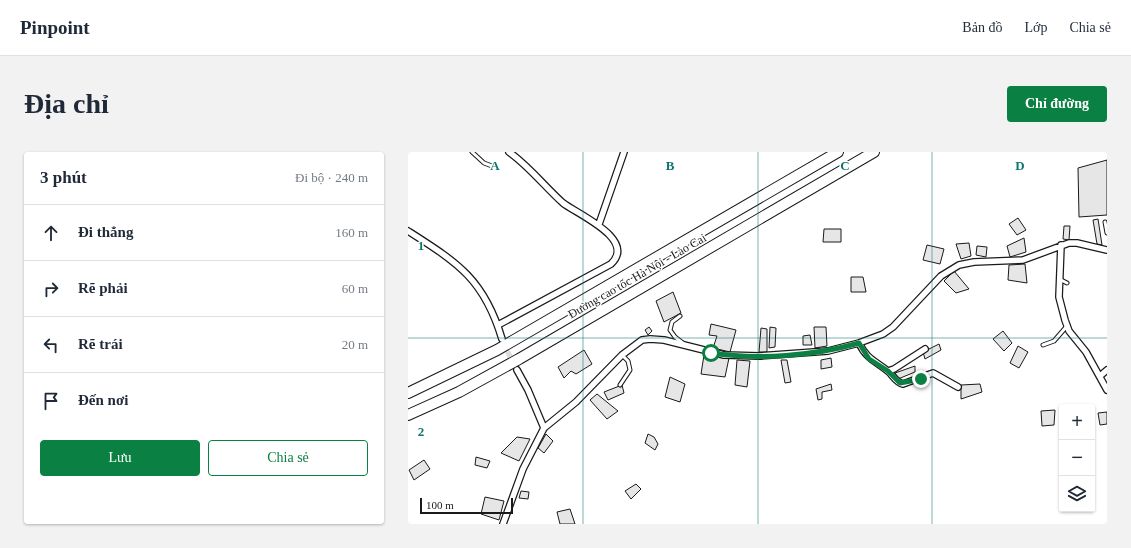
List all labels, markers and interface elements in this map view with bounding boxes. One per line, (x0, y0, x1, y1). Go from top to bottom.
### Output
text: Pinpoint (20, 17, 90, 38)
text: Bản đồ (962, 20, 1002, 35)
text: Lớp (1024, 20, 1047, 35)
text: Chia sẻ (1069, 20, 1111, 35)
button: Chỉ đường (1007, 86, 1107, 122)
text: Địa chỉ (24, 88, 109, 119)
text: A (490, 158, 500, 173)
text: B (666, 158, 675, 173)
text: C (840, 158, 850, 173)
text: D (1015, 158, 1025, 173)
text: 3 phút (40, 168, 87, 187)
text: Đi bộ · 240 m (295, 170, 368, 185)
icon: ahead (40, 222, 62, 244)
text: Đi thẳng (78, 224, 133, 240)
text: 160 m (335, 225, 368, 240)
street label: Đường cao tốc Hà Nội - Lào Cai (565, 230, 709, 321)
text: 1 (418, 238, 424, 253)
icon: right (40, 278, 62, 300)
text: Rẽ phải (78, 280, 128, 296)
text: 60 m (342, 281, 368, 296)
icon: left (40, 334, 62, 356)
text: Rẽ trái (78, 336, 123, 352)
text: 20 m (342, 337, 368, 352)
route start (702, 344, 720, 362)
route end (912, 370, 930, 388)
icon: arrive (40, 390, 62, 412)
text: Đến nơi (78, 392, 128, 408)
map controls (1059, 404, 1095, 512)
button: + (1059, 404, 1095, 440)
text: 2 (418, 424, 424, 439)
button: Lưu (40, 440, 200, 476)
button: Chia sẻ (208, 440, 368, 476)
button: − (1059, 440, 1095, 476)
button: layers (1059, 476, 1095, 512)
scale bar (420, 496, 513, 515)
text: 100 m (426, 499, 454, 511)

